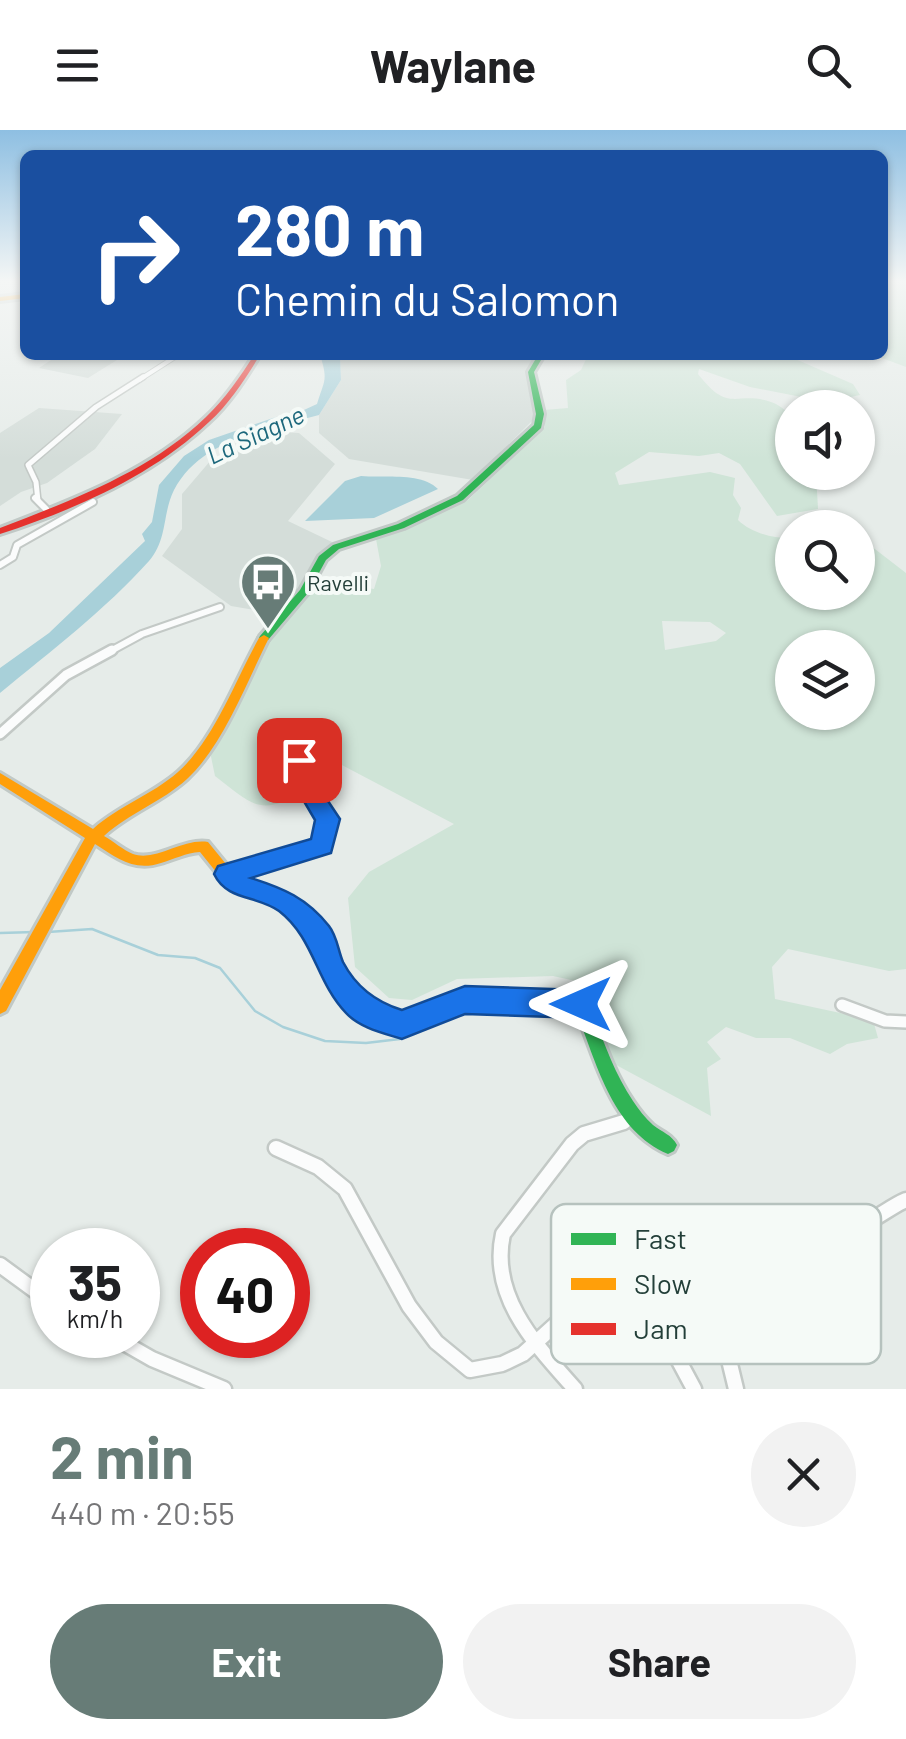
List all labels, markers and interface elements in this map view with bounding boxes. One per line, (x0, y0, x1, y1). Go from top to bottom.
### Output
icon: menu (50, 38, 105, 93)
text: Waylane (370, 38, 536, 92)
icon: search (801, 38, 856, 93)
text: 280 m (235, 186, 424, 270)
icon: right (70, 190, 200, 320)
text: Chemin du Salomon (235, 271, 620, 325)
map controls (775, 390, 875, 730)
button: sound (775, 390, 875, 490)
water label: La Siagne (201, 398, 309, 470)
button: search (775, 510, 875, 610)
bus stop icon: Ravelli (238, 552, 298, 631)
place label: Ravelli (307, 569, 369, 595)
button: layers (775, 630, 875, 730)
pin (257, 718, 342, 803)
icon: arrive (272, 733, 327, 788)
position arrow (529, 952, 633, 1056)
legend (551, 1204, 881, 1364)
text: Fast (634, 1221, 687, 1255)
speed limit sign: 40 (180, 1228, 310, 1358)
text: 35 (68, 1251, 122, 1311)
text: Slow (634, 1266, 692, 1300)
text: km/h (67, 1303, 123, 1333)
text: Jam (634, 1311, 688, 1345)
text: 2 min (50, 1419, 194, 1491)
button: close (751, 1422, 856, 1527)
text: 440 m · 20:55 (50, 1493, 235, 1531)
button: Exit (50, 1604, 443, 1719)
button: Share (463, 1604, 856, 1719)

